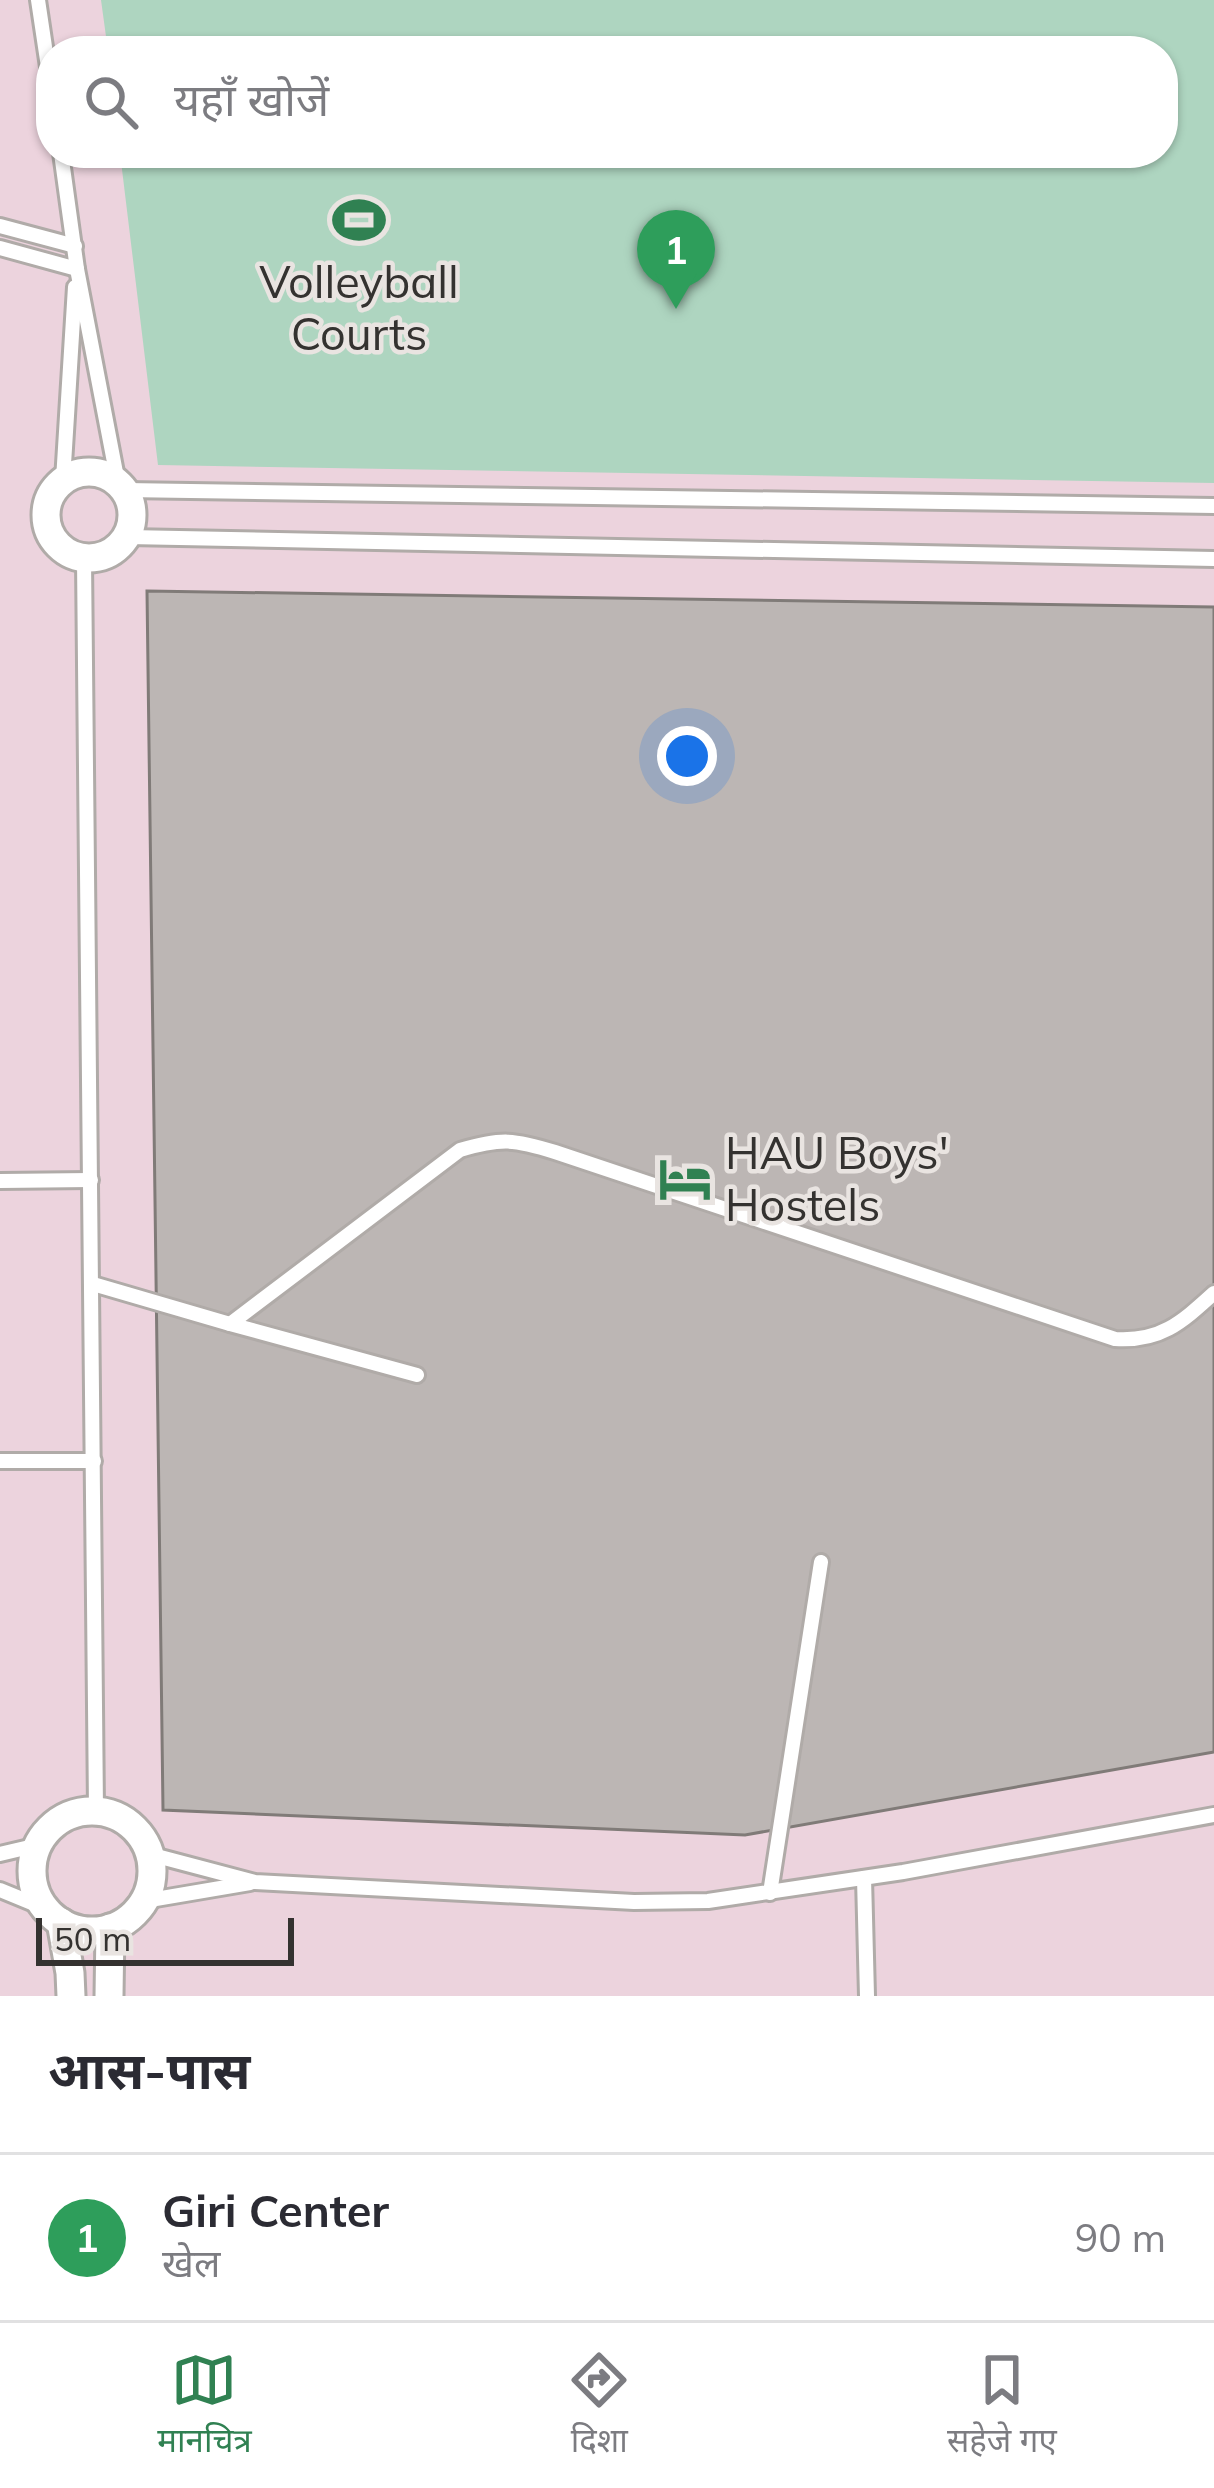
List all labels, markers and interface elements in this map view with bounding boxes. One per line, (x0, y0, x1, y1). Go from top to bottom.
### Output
search box (36, 36, 1178, 168)
icon: search (78, 69, 144, 135)
text: यहाँ खोजें (174, 71, 329, 127)
sports icon: Volleyball Courts (330, 191, 388, 249)
pin: 1 (637, 210, 715, 309)
place label: Volleyball Courts (259, 253, 459, 361)
your location (657, 726, 717, 786)
place label: HAU Boys' Hostels (725, 1124, 949, 1232)
hotel icon: HAU Boys' Hostels (656, 1150, 714, 1208)
scale bar (36, 1912, 294, 1965)
text: 50 m (54, 1918, 131, 1959)
text: आस-पास (48, 2038, 250, 2102)
text: Giri Center (162, 2182, 389, 2238)
text: 1 (75, 2213, 99, 2262)
text: 90 m (1075, 2213, 1166, 2262)
text: खेल (162, 2238, 220, 2287)
tab: मानचित्र (157, 2347, 252, 2465)
tab: दिशा (566, 2347, 632, 2465)
tab: सहेजे गए (947, 2347, 1057, 2465)

